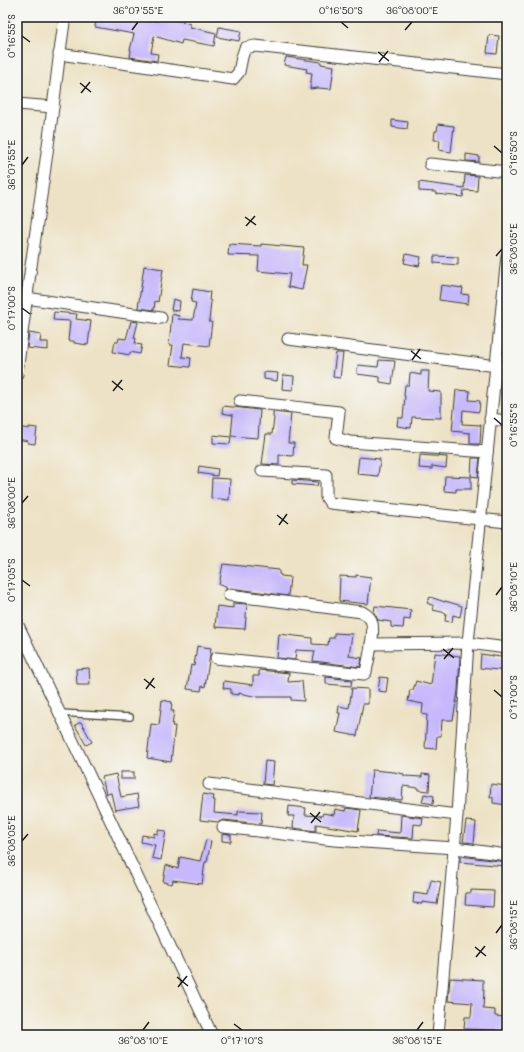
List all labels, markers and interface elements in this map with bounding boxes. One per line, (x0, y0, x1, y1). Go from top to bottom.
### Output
text: 36°07'55"E (113, 3, 164, 17)
text: 0°16'50"S (319, 3, 363, 17)
text: 36°08'00"E (386, 3, 438, 17)
text: 0°16'55"S (4, 14, 18, 58)
text: 0°16'50"S (506, 131, 520, 175)
text: 36°07'55"E (4, 139, 18, 190)
text: 36°08'05"E (506, 223, 520, 275)
text: 0°17'00"S (4, 286, 18, 330)
text: 0°16'55"S (506, 403, 520, 447)
text: 36°08'00"E (4, 477, 18, 529)
text: 0°17'05"S (4, 558, 18, 602)
text: 36°08'10"E (506, 562, 520, 612)
text: 0°17'00"S (506, 675, 520, 719)
text: 36°08'05"E (4, 815, 18, 867)
text: 36°08'15"E (506, 900, 520, 950)
text: 36°08'10"E (118, 1033, 168, 1047)
text: 0°17'10"S (221, 1033, 263, 1047)
text: 36°08'15"E (392, 1033, 442, 1047)

